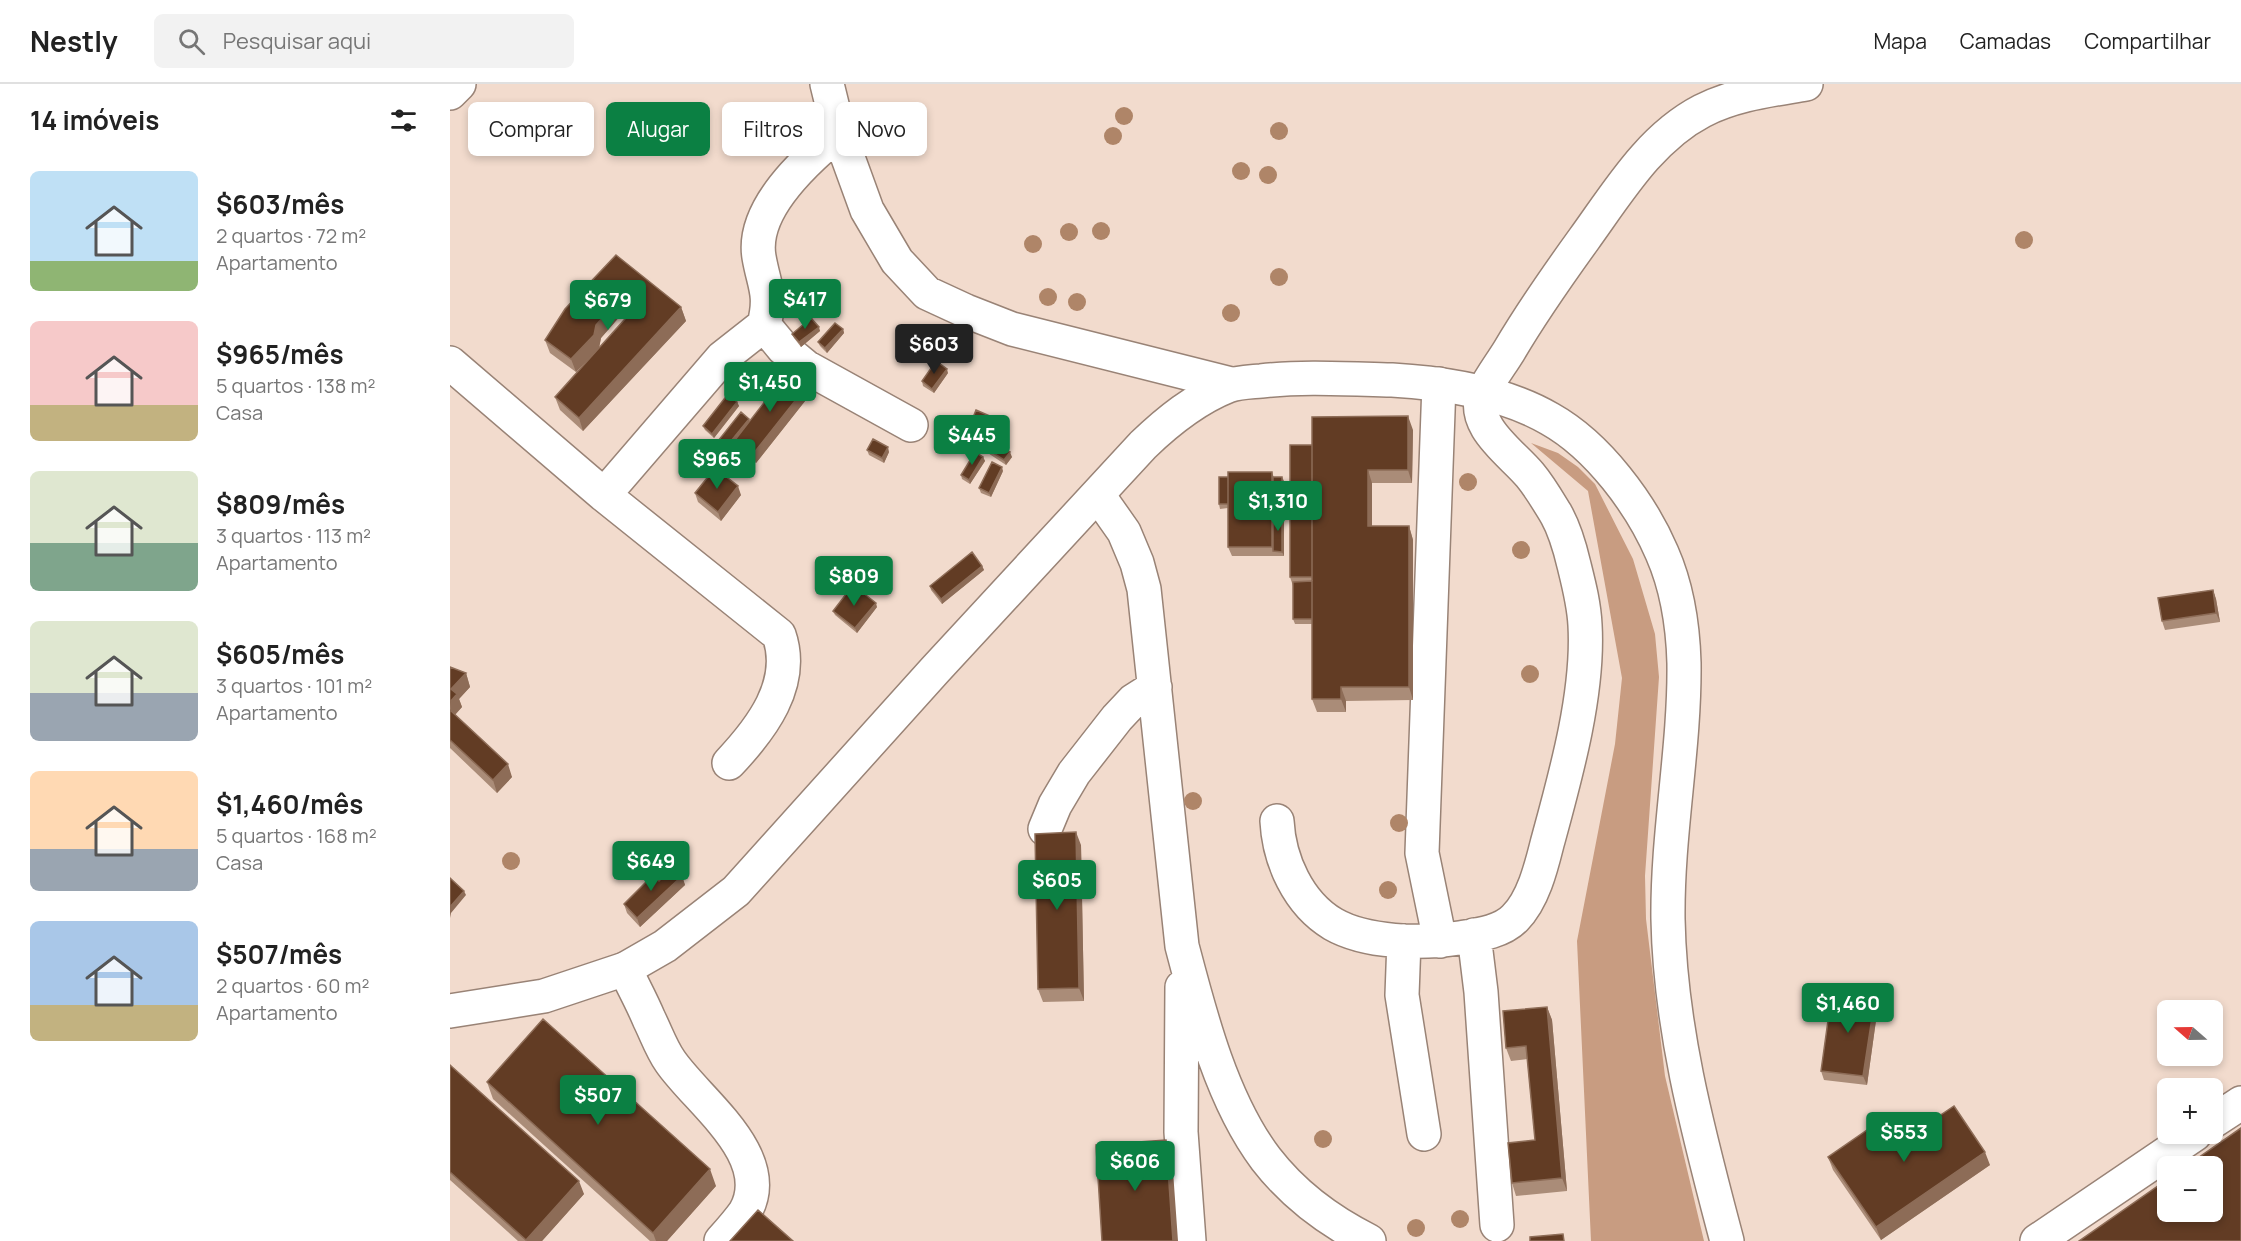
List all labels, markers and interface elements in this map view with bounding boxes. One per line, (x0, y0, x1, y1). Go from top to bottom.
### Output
search box (154, 14, 574, 68)
text: Nestly (30, 22, 118, 60)
icon: search (175, 25, 208, 58)
text: Pesquisar aqui (223, 26, 371, 56)
text: Mapa (1873, 27, 1927, 55)
text: Camadas (1960, 27, 2051, 55)
text: Compartilhar (2084, 27, 2211, 55)
text: 14 imóveis (30, 102, 159, 138)
chip: Comprar (468, 102, 594, 156)
chip: Alugar (606, 102, 710, 156)
chip: Filtros (722, 102, 824, 156)
chip: Novo (836, 102, 927, 156)
icon: filters (387, 104, 420, 137)
text: $603/mês (216, 186, 344, 222)
icon: home (78, 195, 150, 267)
text: 2 quartos · 72 m² (216, 222, 366, 249)
text: Apartamento (216, 249, 338, 276)
pin: $417 (769, 279, 841, 330)
pin: $679 (572, 280, 644, 331)
text: $417 (783, 285, 827, 312)
text: $679 (584, 286, 632, 313)
pin: $603 (898, 324, 970, 375)
text: $603 (909, 330, 959, 357)
text: $965/mês (216, 336, 343, 372)
icon: home (78, 345, 150, 417)
pin: $1,450 (721, 362, 819, 413)
text: $1,450 (738, 368, 802, 395)
text: 5 quartos · 138 m² (216, 372, 375, 399)
text: Casa (216, 399, 263, 426)
pin: $445 (936, 415, 1008, 466)
text: $445 (948, 421, 996, 448)
pin: $965 (681, 439, 753, 490)
text: $965 (692, 445, 742, 472)
pin: $1,310 (1229, 481, 1327, 532)
text: $809/mês (216, 486, 345, 522)
text: $1,310 (1248, 487, 1308, 514)
icon: home (78, 495, 150, 567)
text: 3 quartos · 113 m² (216, 522, 371, 549)
text: Apartamento (216, 549, 338, 576)
pin: $809 (818, 556, 890, 607)
text: $809 (829, 562, 879, 589)
text: $605/mês (216, 636, 344, 672)
icon: home (78, 645, 150, 717)
text: 3 quartos · 101 m² (216, 672, 372, 699)
text: Apartamento (216, 699, 338, 726)
text: $1,460/mês (216, 786, 363, 822)
icon: home (78, 795, 150, 867)
text: 5 quartos · 168 m² (216, 822, 377, 849)
pin: $649 (615, 841, 687, 892)
text: $649 (626, 847, 676, 874)
text: Casa (216, 849, 263, 876)
pin: $605 (1021, 860, 1093, 911)
text: $605 (1032, 866, 1082, 893)
text: $507/mês (216, 936, 342, 972)
icon: home (78, 945, 150, 1017)
text: 2 quartos · 60 m² (216, 972, 369, 999)
pin: $1,460 (1799, 983, 1897, 1034)
text: $1,460 (1816, 989, 1880, 1016)
text: Apartamento (216, 999, 338, 1026)
north arrow (2157, 1000, 2223, 1066)
map controls (2157, 1000, 2223, 1222)
pin: $507 (562, 1075, 634, 1126)
button: + (2157, 1078, 2223, 1144)
text: $507 (574, 1081, 622, 1108)
pin: $553 (1868, 1112, 1940, 1163)
text: $553 (1880, 1118, 1928, 1145)
pin: $606 (1099, 1141, 1171, 1192)
text: $606 (1110, 1147, 1160, 1174)
button: − (2157, 1156, 2223, 1222)

